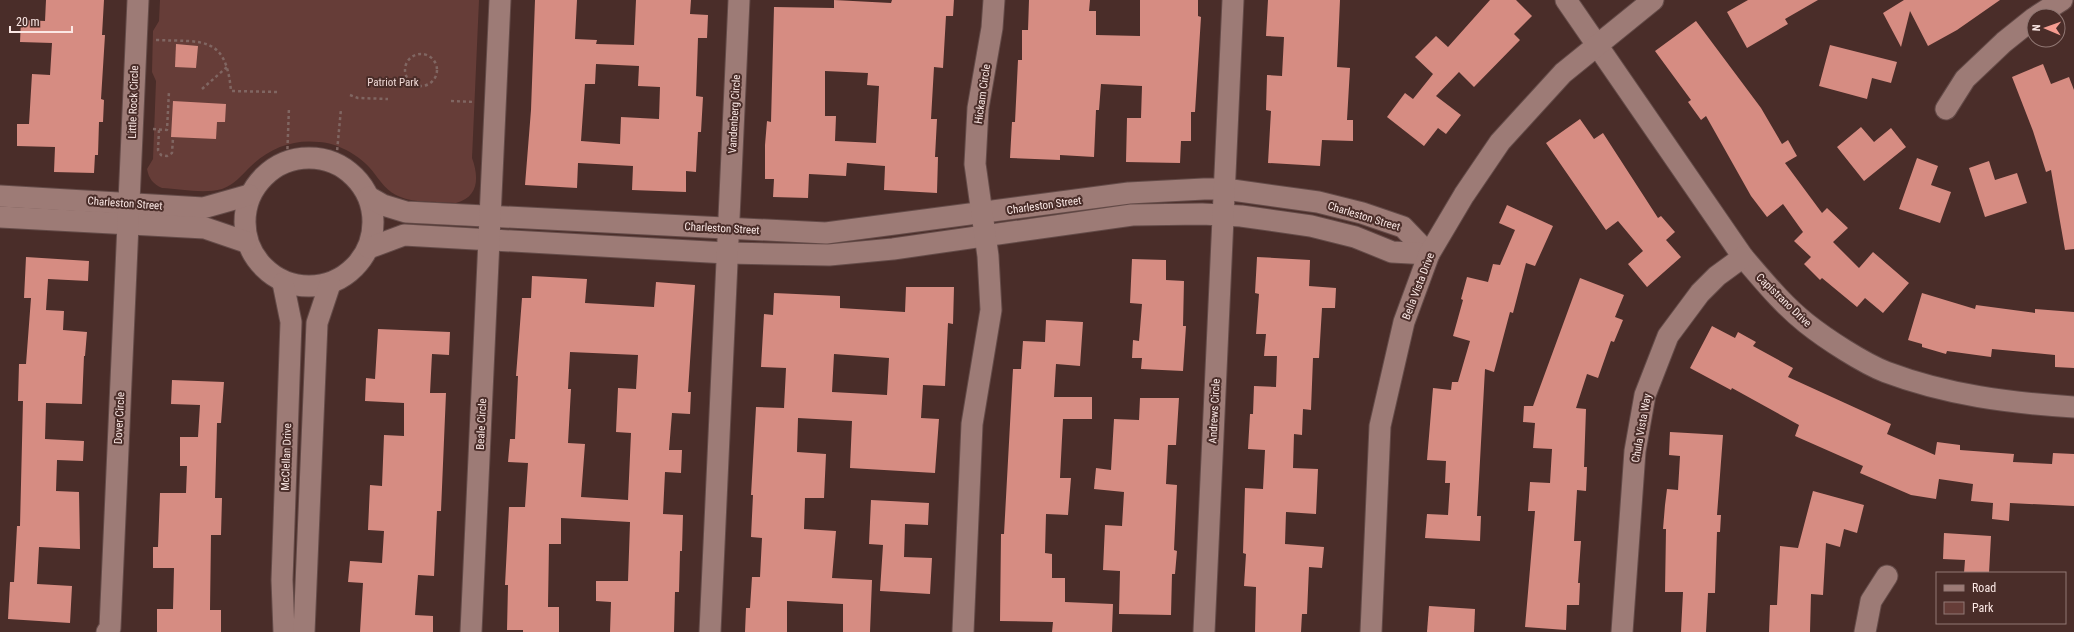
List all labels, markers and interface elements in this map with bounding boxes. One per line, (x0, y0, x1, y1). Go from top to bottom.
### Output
scale bar (10, 8, 72, 34)
north arrow (2026, 8, 2066, 48)
text: 20 m (16, 15, 40, 29)
text: N (2030, 24, 2043, 31)
street label: Hickam Circle (972, 63, 993, 125)
street label: Little Rock Circle (126, 65, 141, 139)
street label: Vandenberg Circle (726, 74, 743, 154)
park label: Patriot Park (367, 76, 419, 89)
street label: Charleston Street (87, 194, 163, 213)
street label: Charleston Street (1006, 194, 1082, 217)
street label: Charleston Street (1326, 199, 1402, 234)
street label: Charleston Street (684, 220, 760, 237)
street label: Bella Vista Drive (1400, 251, 1437, 322)
street label: Capistrano Drive (1753, 271, 1814, 330)
street label: Andrews Circle (1206, 378, 1223, 444)
street label: Dover Circle (112, 392, 127, 444)
street label: Chula Vista Way (1629, 392, 1654, 464)
street label: Beale Circle (474, 398, 489, 450)
street label: McClellan Drive (279, 423, 294, 491)
legend (1936, 572, 2066, 624)
text: Road (1972, 581, 1996, 595)
text: Park (1972, 601, 1994, 615)

